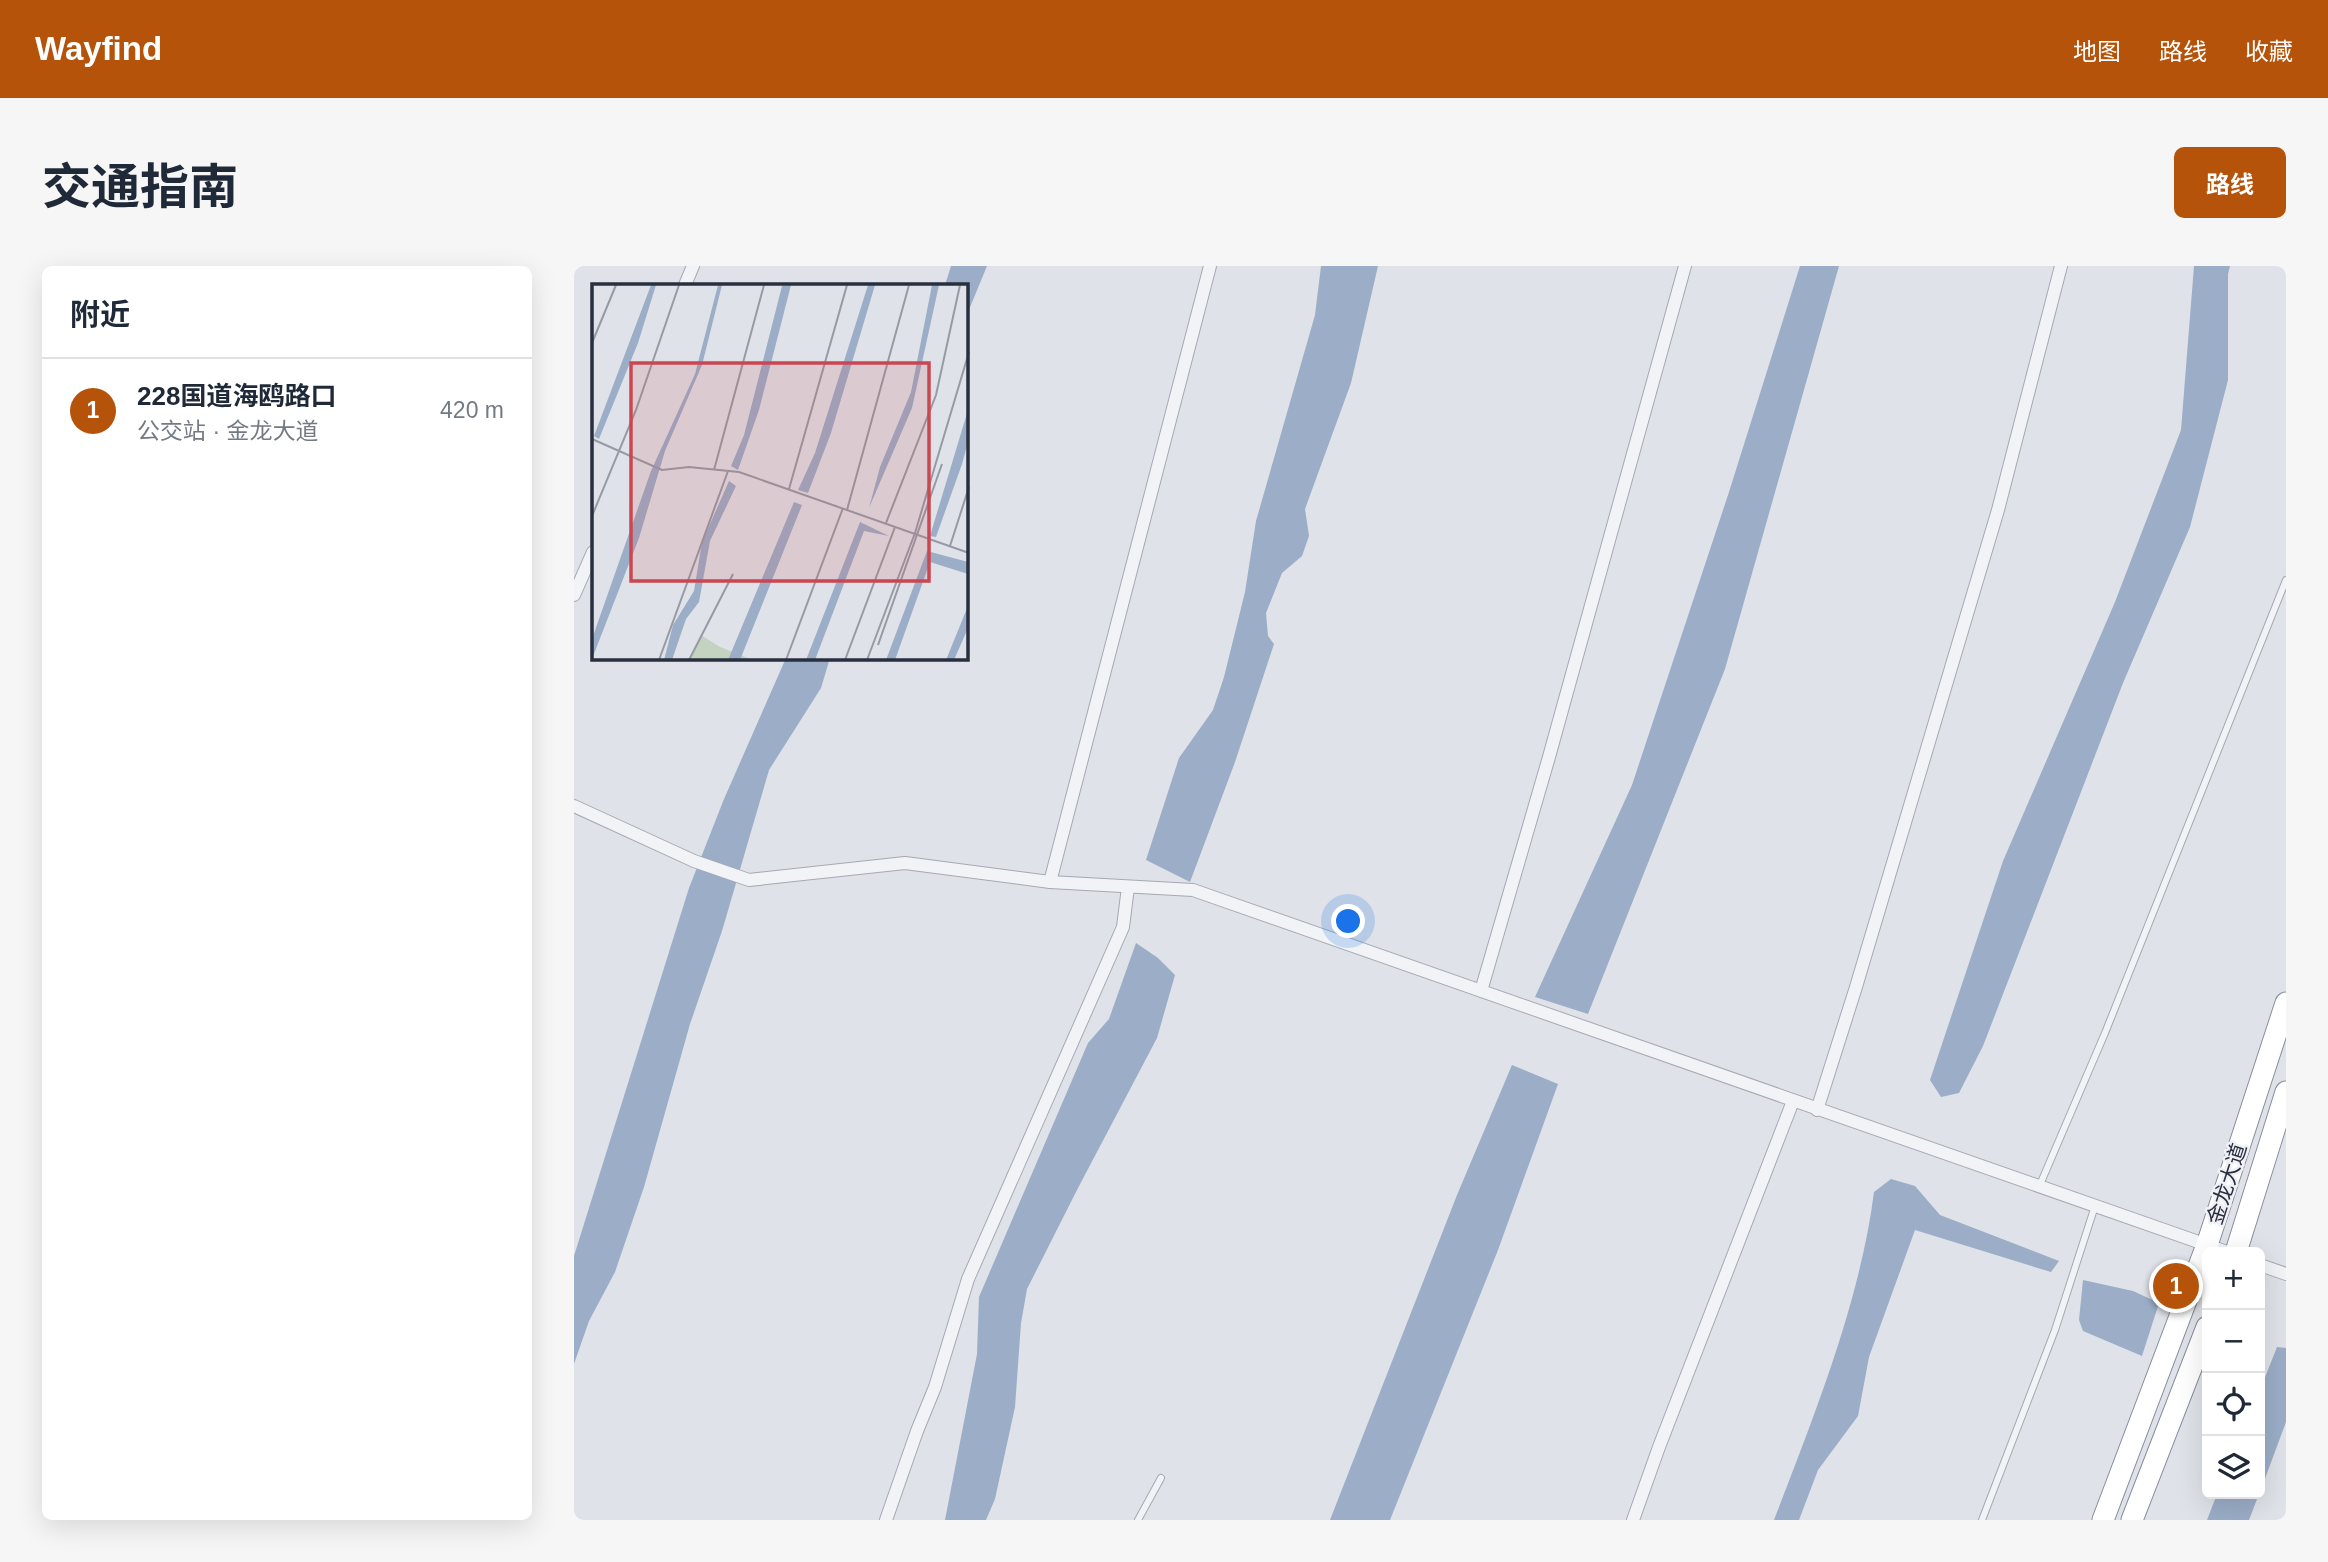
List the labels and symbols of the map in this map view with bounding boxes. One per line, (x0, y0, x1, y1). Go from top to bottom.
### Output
inset map (592, 284, 968, 660)
your location (1331, 904, 1365, 938)
street label: 金龙大道 (2203, 1140, 2250, 1227)
pin: 1 (2153, 1260, 2199, 1312)

